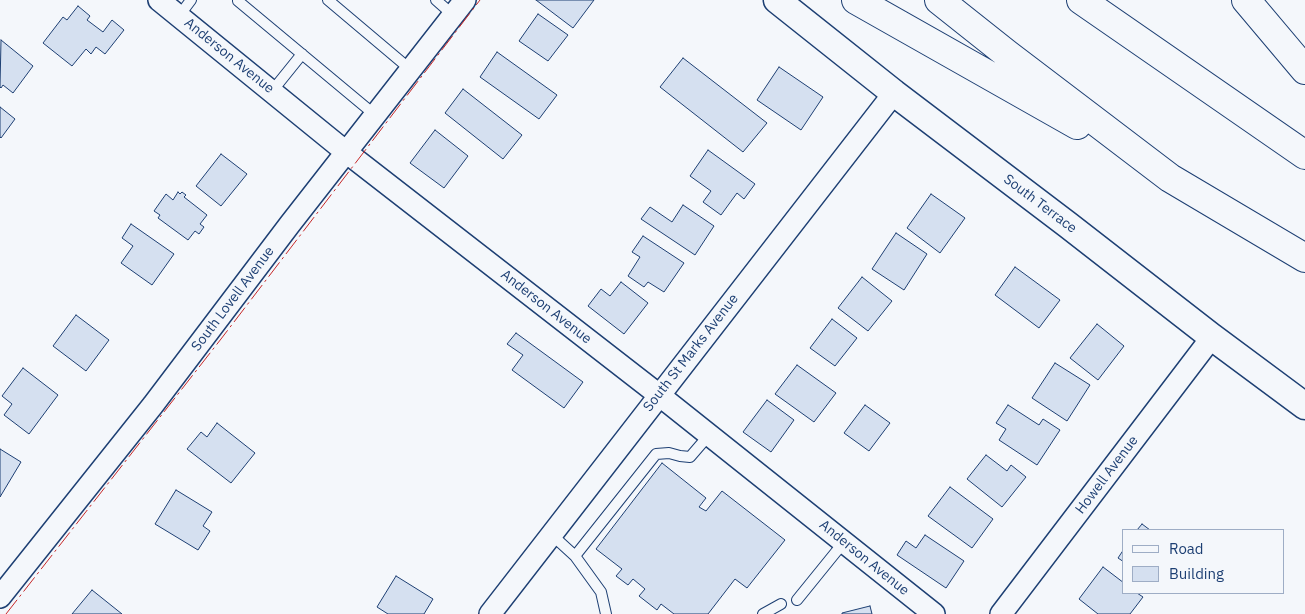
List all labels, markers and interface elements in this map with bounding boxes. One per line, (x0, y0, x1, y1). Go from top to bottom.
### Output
street label: Anderson Avenue (181, 15, 277, 97)
street label: South Terrace (1000, 171, 1080, 237)
street label: South Lovell Avenue (188, 243, 278, 355)
street label: Anderson Avenue (497, 266, 595, 348)
street label: South St Marks Avenue (640, 291, 742, 415)
street label: Howell Avenue (1072, 433, 1142, 517)
street label: Anderson Avenue (816, 517, 912, 599)
legend (1122, 529, 1285, 594)
text: Road (1169, 539, 1204, 558)
text: Building (1169, 564, 1224, 583)

